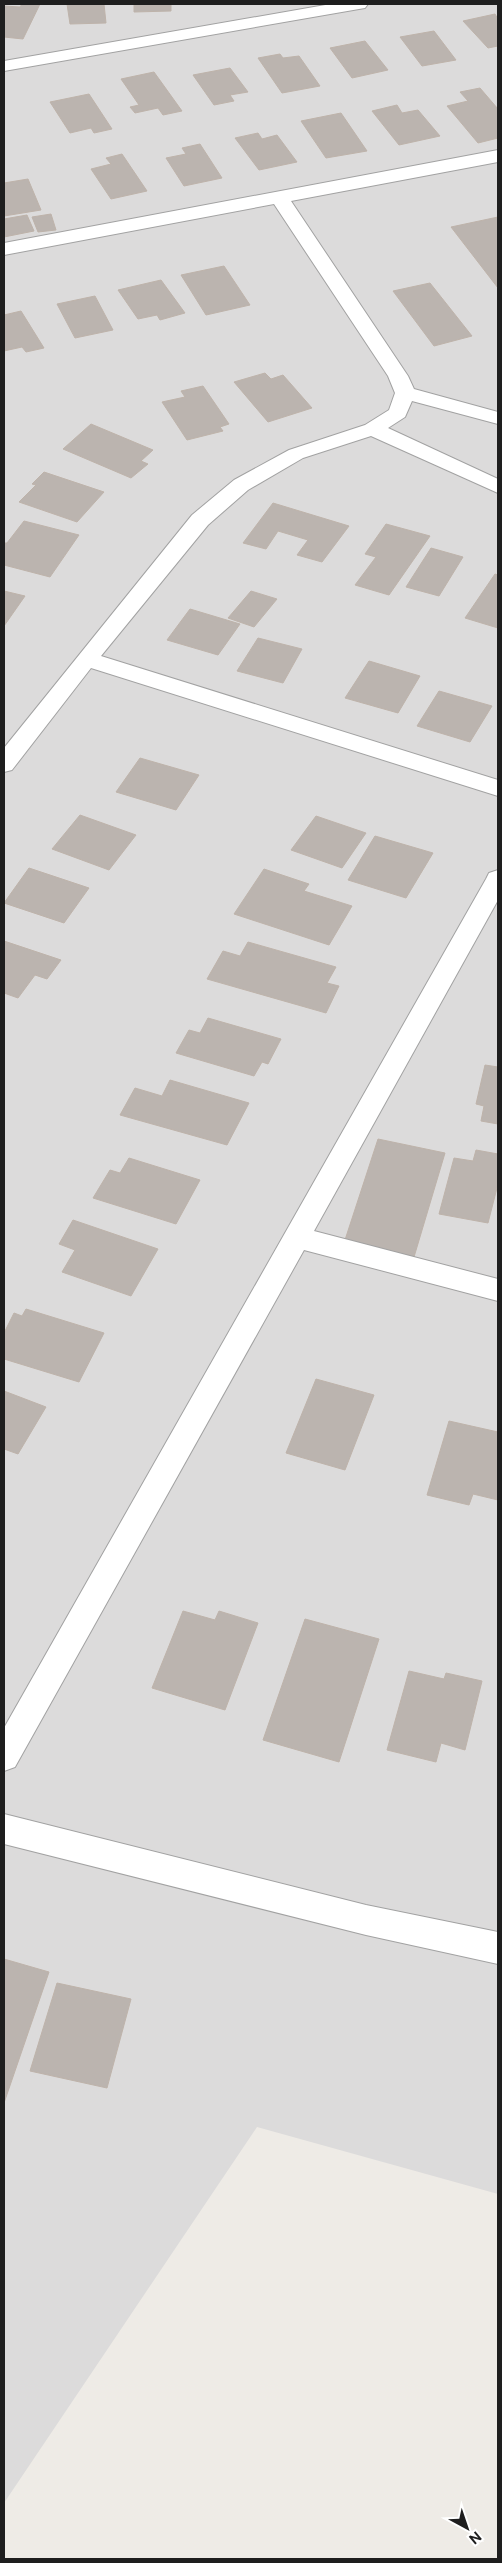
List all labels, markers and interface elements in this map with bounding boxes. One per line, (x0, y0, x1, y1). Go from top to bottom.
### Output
north arrow (442, 2503, 492, 2553)
text: N (466, 2528, 485, 2548)

